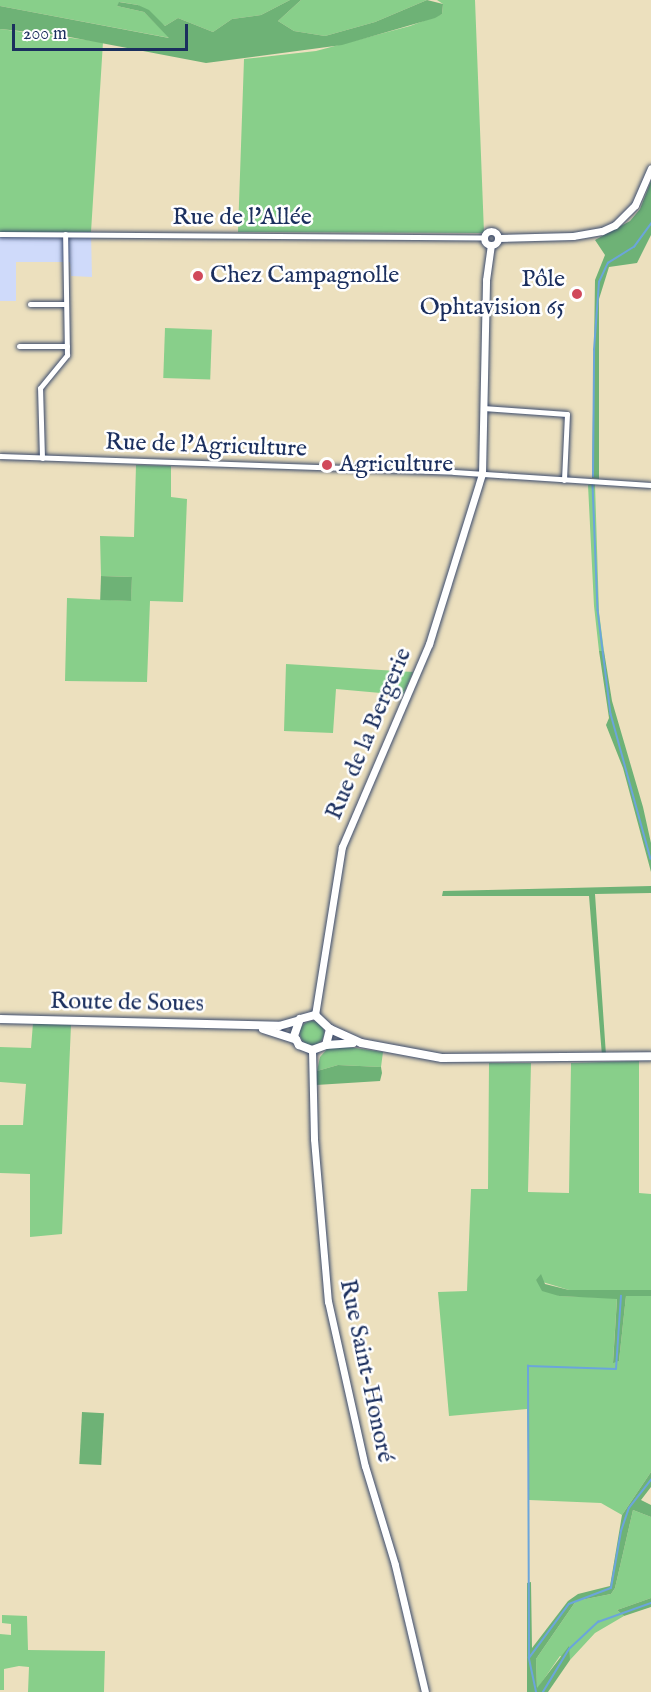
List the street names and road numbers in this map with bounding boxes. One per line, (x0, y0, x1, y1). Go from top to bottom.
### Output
street label: Rue de l'Allée (172, 204, 312, 232)
street label: Rue de l'Agriculture (104, 428, 308, 464)
street label: Rue de la Bergerie (320, 644, 418, 824)
street label: Route de Soues (50, 987, 204, 1019)
street label: Rue Saint-Honoré (333, 1277, 399, 1465)

